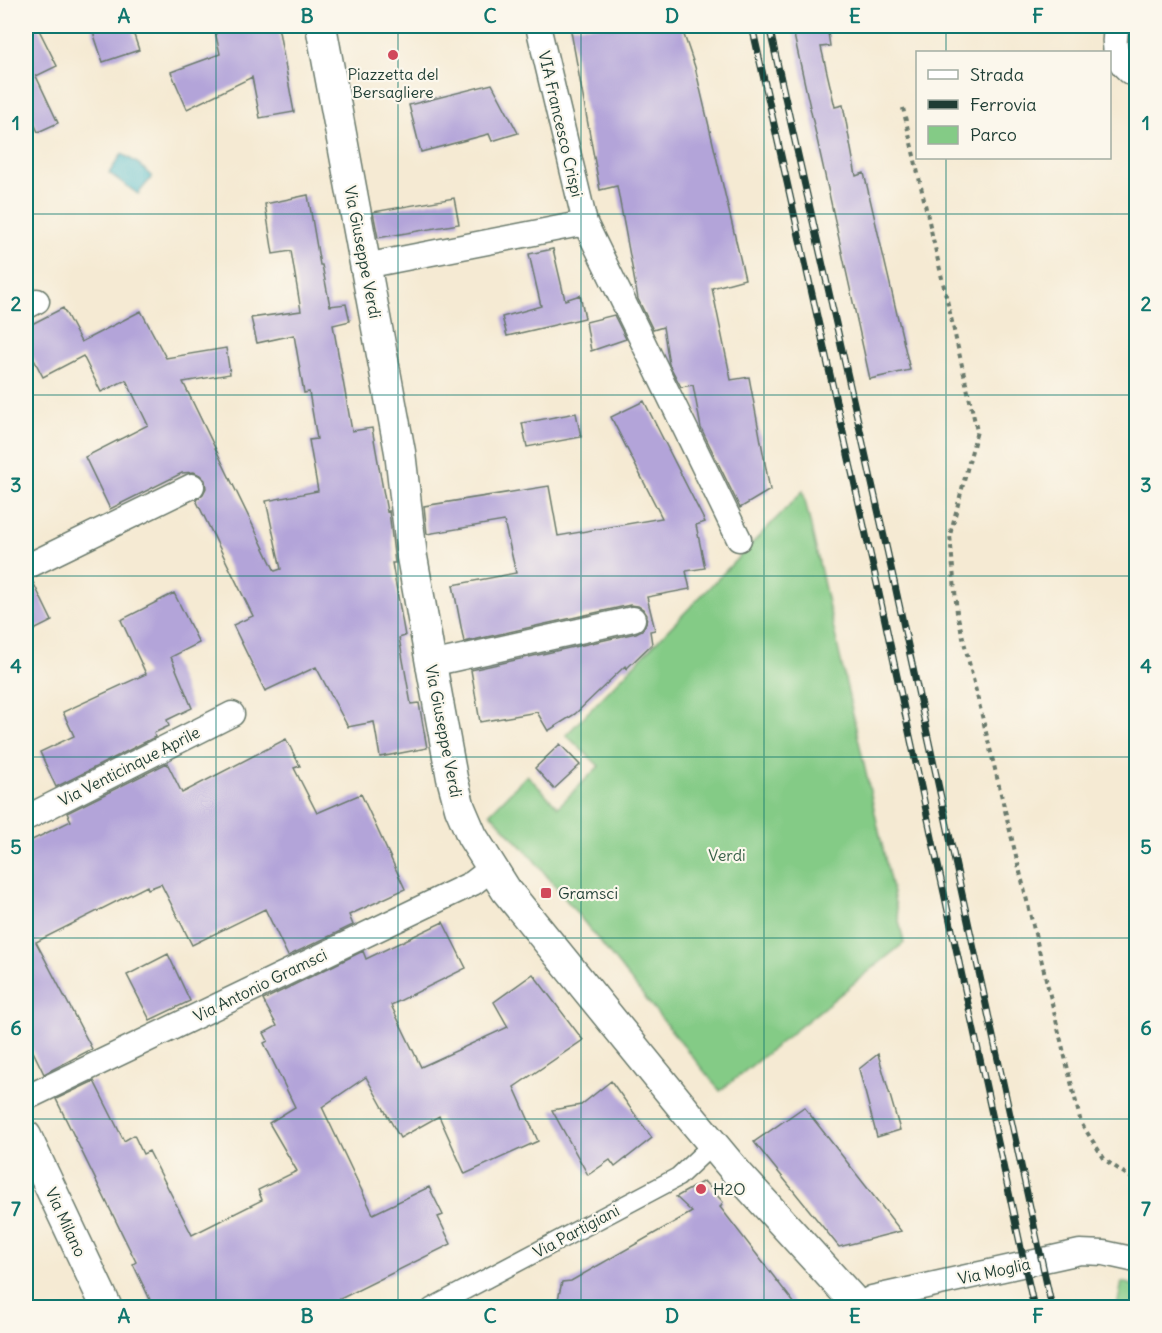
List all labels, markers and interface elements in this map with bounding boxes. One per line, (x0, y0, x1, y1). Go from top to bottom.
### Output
text: A (118, 3, 131, 28)
text: B (300, 3, 314, 28)
text: C (483, 3, 497, 28)
text: D (665, 3, 679, 28)
text: E (849, 3, 861, 28)
text: F (1032, 3, 1044, 28)
marker: Piazzetta del Bersagliere (386, 48, 400, 62)
street label: VIA Francesco Crispi (534, 49, 588, 199)
legend (916, 51, 1111, 159)
text: Strada (970, 63, 1024, 86)
place label: Piazzetta del Bersagliere (347, 64, 439, 102)
text: Ferrovia (970, 93, 1037, 116)
text: 1 (12, 110, 20, 135)
text: 1 (1142, 110, 1150, 135)
text: Parco (970, 123, 1017, 146)
street label: Via Giuseppe Verdi (340, 184, 386, 320)
text: 2 (11, 291, 22, 316)
text: 2 (1141, 291, 1152, 316)
text: 3 (10, 472, 22, 497)
text: 3 (1140, 472, 1152, 497)
text: 4 (10, 653, 22, 678)
text: 4 (1140, 653, 1152, 678)
street label: Via Giuseppe Verdi (421, 663, 467, 799)
street label: Via Venticinque Aprile (55, 722, 203, 810)
text: 5 (10, 834, 22, 859)
text: 5 (1140, 834, 1152, 859)
park label: Verdi (708, 845, 746, 865)
place label: Gramsci (558, 883, 618, 903)
marker: Gramsci (539, 886, 553, 900)
street label: Via Antonio Gramsci (190, 944, 330, 1026)
text: 6 (10, 1015, 22, 1040)
text: 6 (1140, 1015, 1152, 1040)
place label: H2O (713, 1179, 746, 1199)
marker: H2O (694, 1182, 708, 1196)
street label: Via Milano (41, 1184, 91, 1260)
text: 7 (11, 1196, 21, 1221)
text: 7 (1141, 1196, 1151, 1221)
street label: Via Partigiani (529, 1200, 623, 1262)
street label: Via Moglia (956, 1254, 1032, 1288)
text: A (118, 1303, 131, 1328)
text: B (300, 1303, 314, 1328)
text: C (483, 1303, 497, 1328)
text: D (665, 1303, 679, 1328)
text: E (849, 1303, 861, 1328)
text: F (1032, 1303, 1044, 1328)

